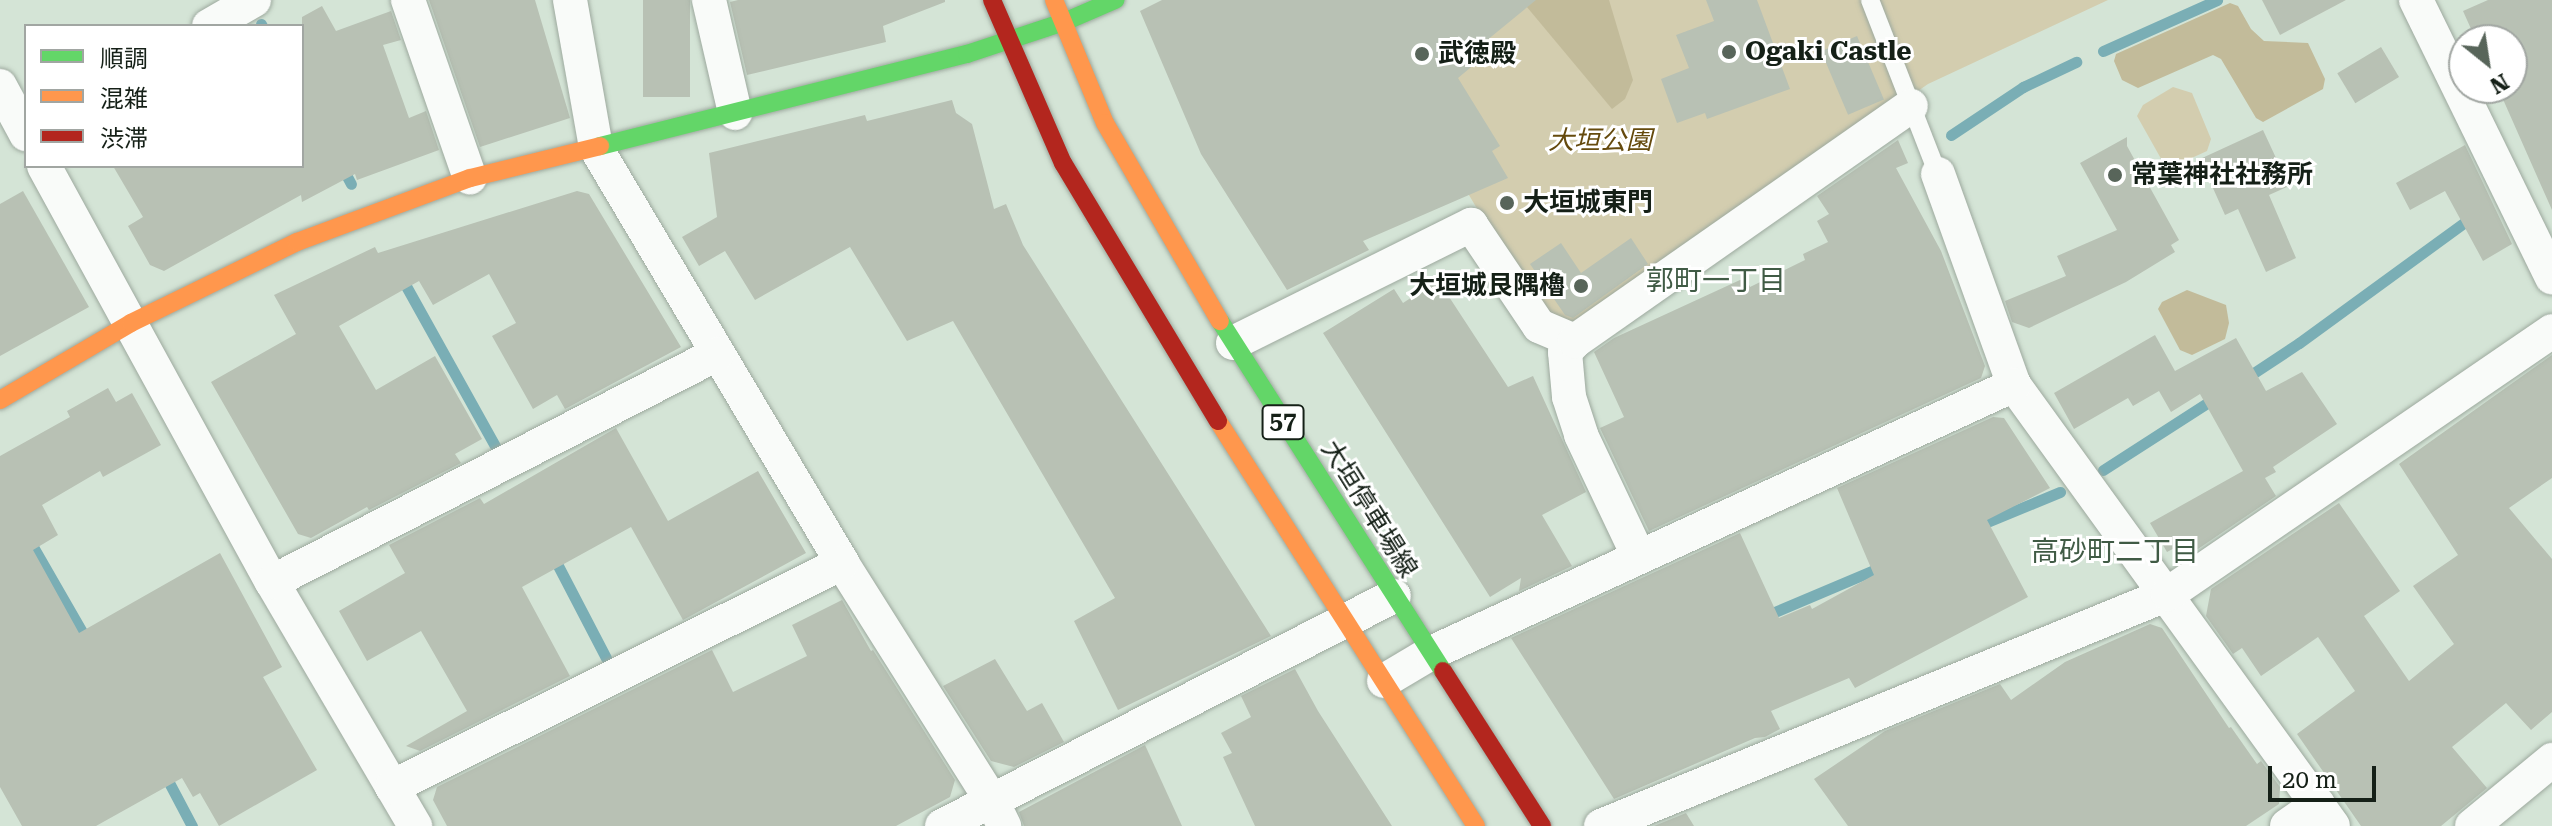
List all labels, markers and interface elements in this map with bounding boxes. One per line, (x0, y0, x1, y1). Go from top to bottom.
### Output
legend (24, 24, 304, 168)
north arrow (2448, 24, 2528, 104)
place label: Ogaki Castle (1745, 36, 1912, 68)
place label: 武徳殿 (1438, 38, 1516, 70)
marker: Ogaki Castle (1720, 43, 1738, 61)
text: 順調 (100, 45, 148, 73)
marker: 武徳殿 (1413, 45, 1431, 63)
text: N (2486, 68, 2513, 99)
text: 混雑 (100, 85, 148, 113)
text: 渋滞 (100, 125, 148, 153)
park label: 大垣公園 (1548, 125, 1652, 157)
place label: 常葉神社社務所 (2131, 159, 2313, 191)
marker: 常葉神社社務所 (2106, 166, 2124, 184)
place label: 大垣城東門 (1523, 187, 1653, 219)
marker: 大垣城東門 (1498, 194, 1516, 212)
district label: 郭町一丁目 (1646, 264, 1786, 298)
place label: 大垣城艮隅櫓 (1409, 270, 1565, 302)
marker: 大垣城艮隅櫓 (1572, 277, 1590, 295)
road number: 57 (1261, 402, 1305, 442)
street label: 大垣停車場線 (1314, 435, 1424, 583)
district label: 高砂町二丁目 (2031, 535, 2199, 569)
scale bar (2272, 750, 2380, 800)
text: 20 m (2282, 766, 2337, 794)

